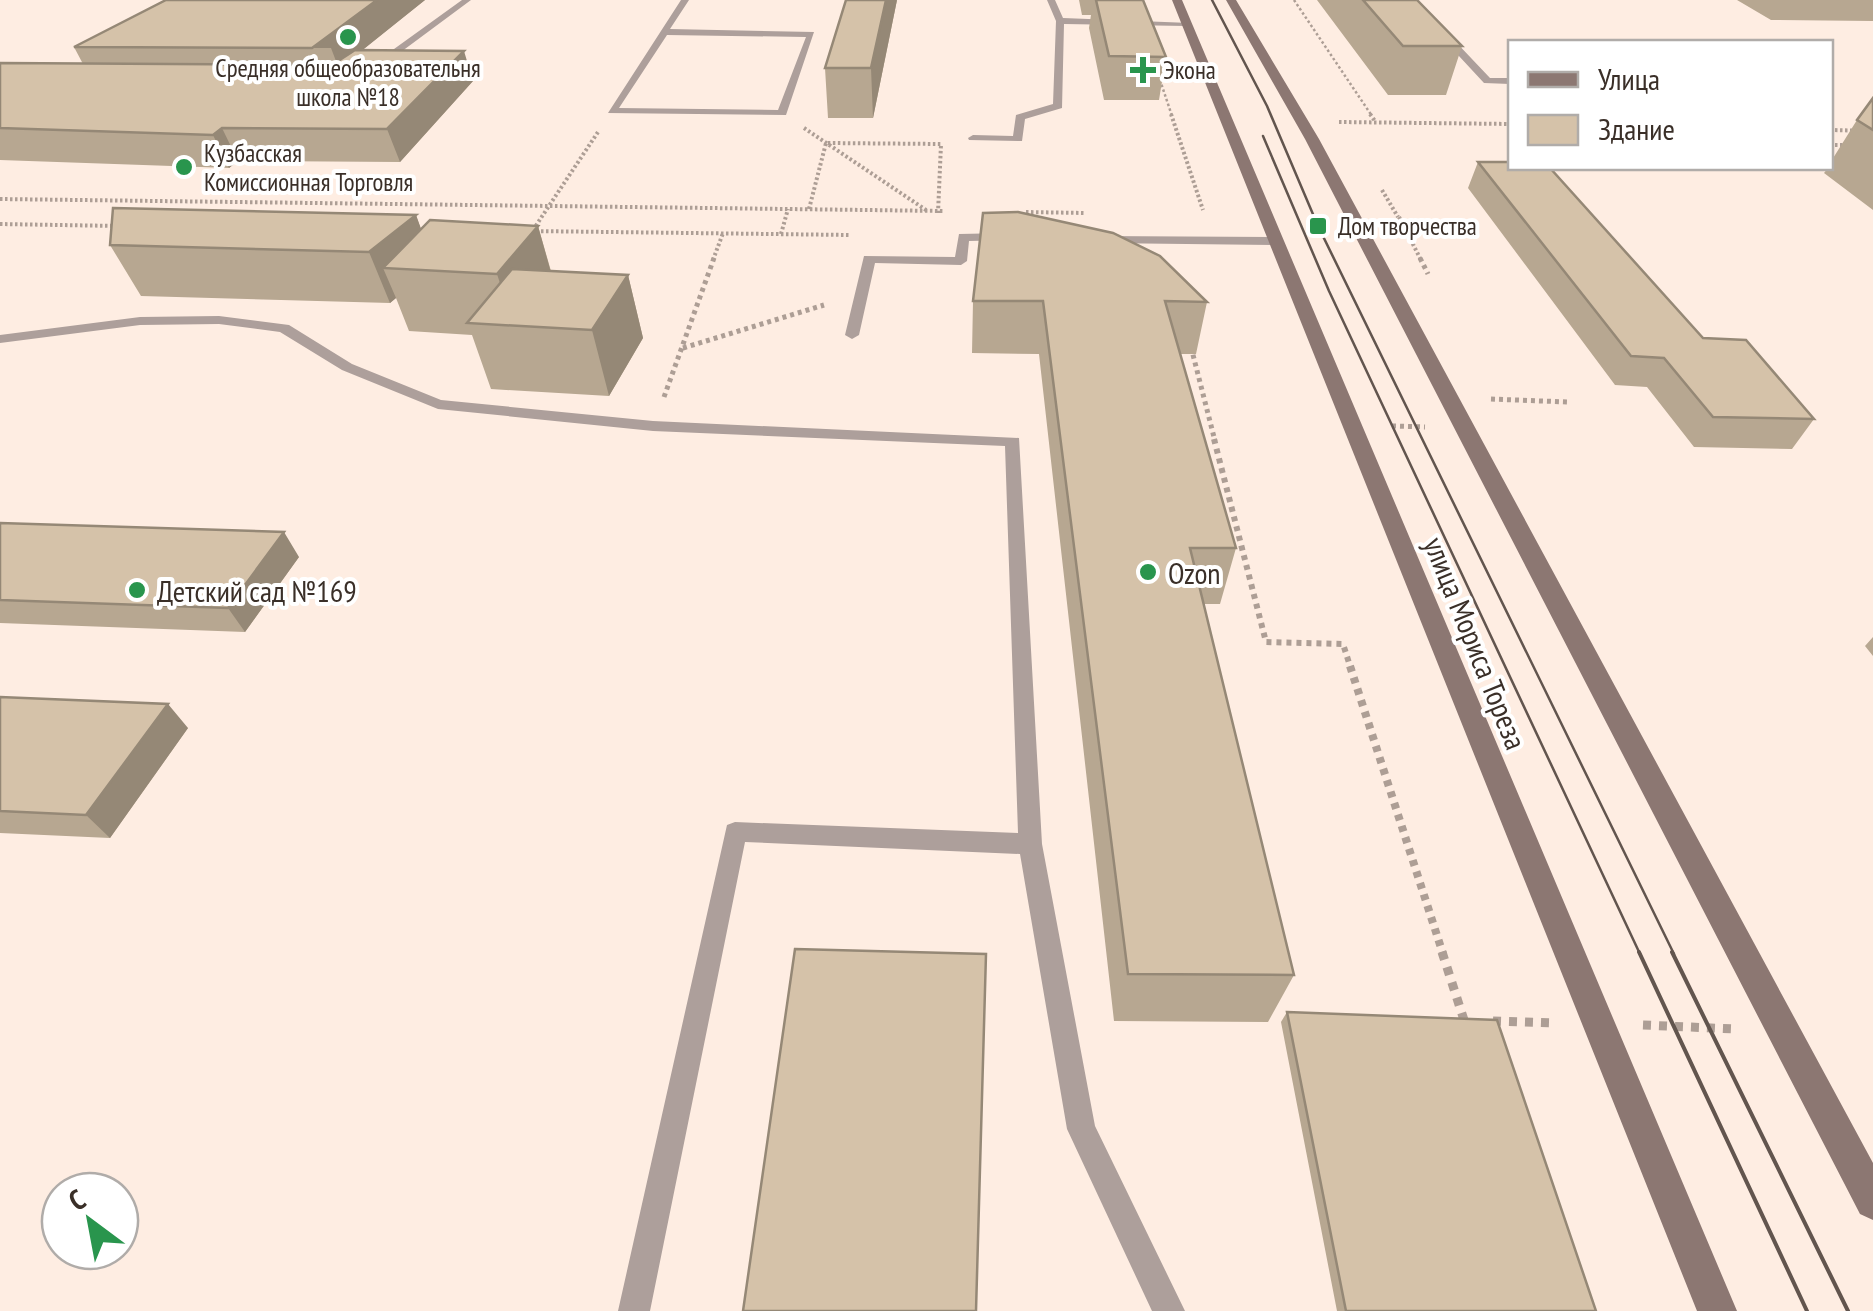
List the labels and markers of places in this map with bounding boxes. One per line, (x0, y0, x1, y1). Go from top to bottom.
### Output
marker: Средняя общеобразовательня школа №18 (337, 26, 359, 48)
place label: Средняя общеобразовательня школа №18 (215, 52, 481, 113)
place label: Экона (1163, 54, 1216, 86)
marker: Экона (1132, 59, 1154, 81)
place label: Кузбасская Комиссионная Торговля (204, 137, 413, 198)
marker: Кузбасская Комиссионная Торговля (173, 156, 195, 178)
place label: Дом творчества (1338, 210, 1477, 242)
marker: Дом творчества (1307, 215, 1329, 237)
place label: Ozon (1168, 553, 1221, 592)
marker: Ozon (1137, 561, 1159, 583)
place label: Детский сад №169 (157, 571, 357, 610)
marker: Детский сад №169 (126, 579, 148, 601)

